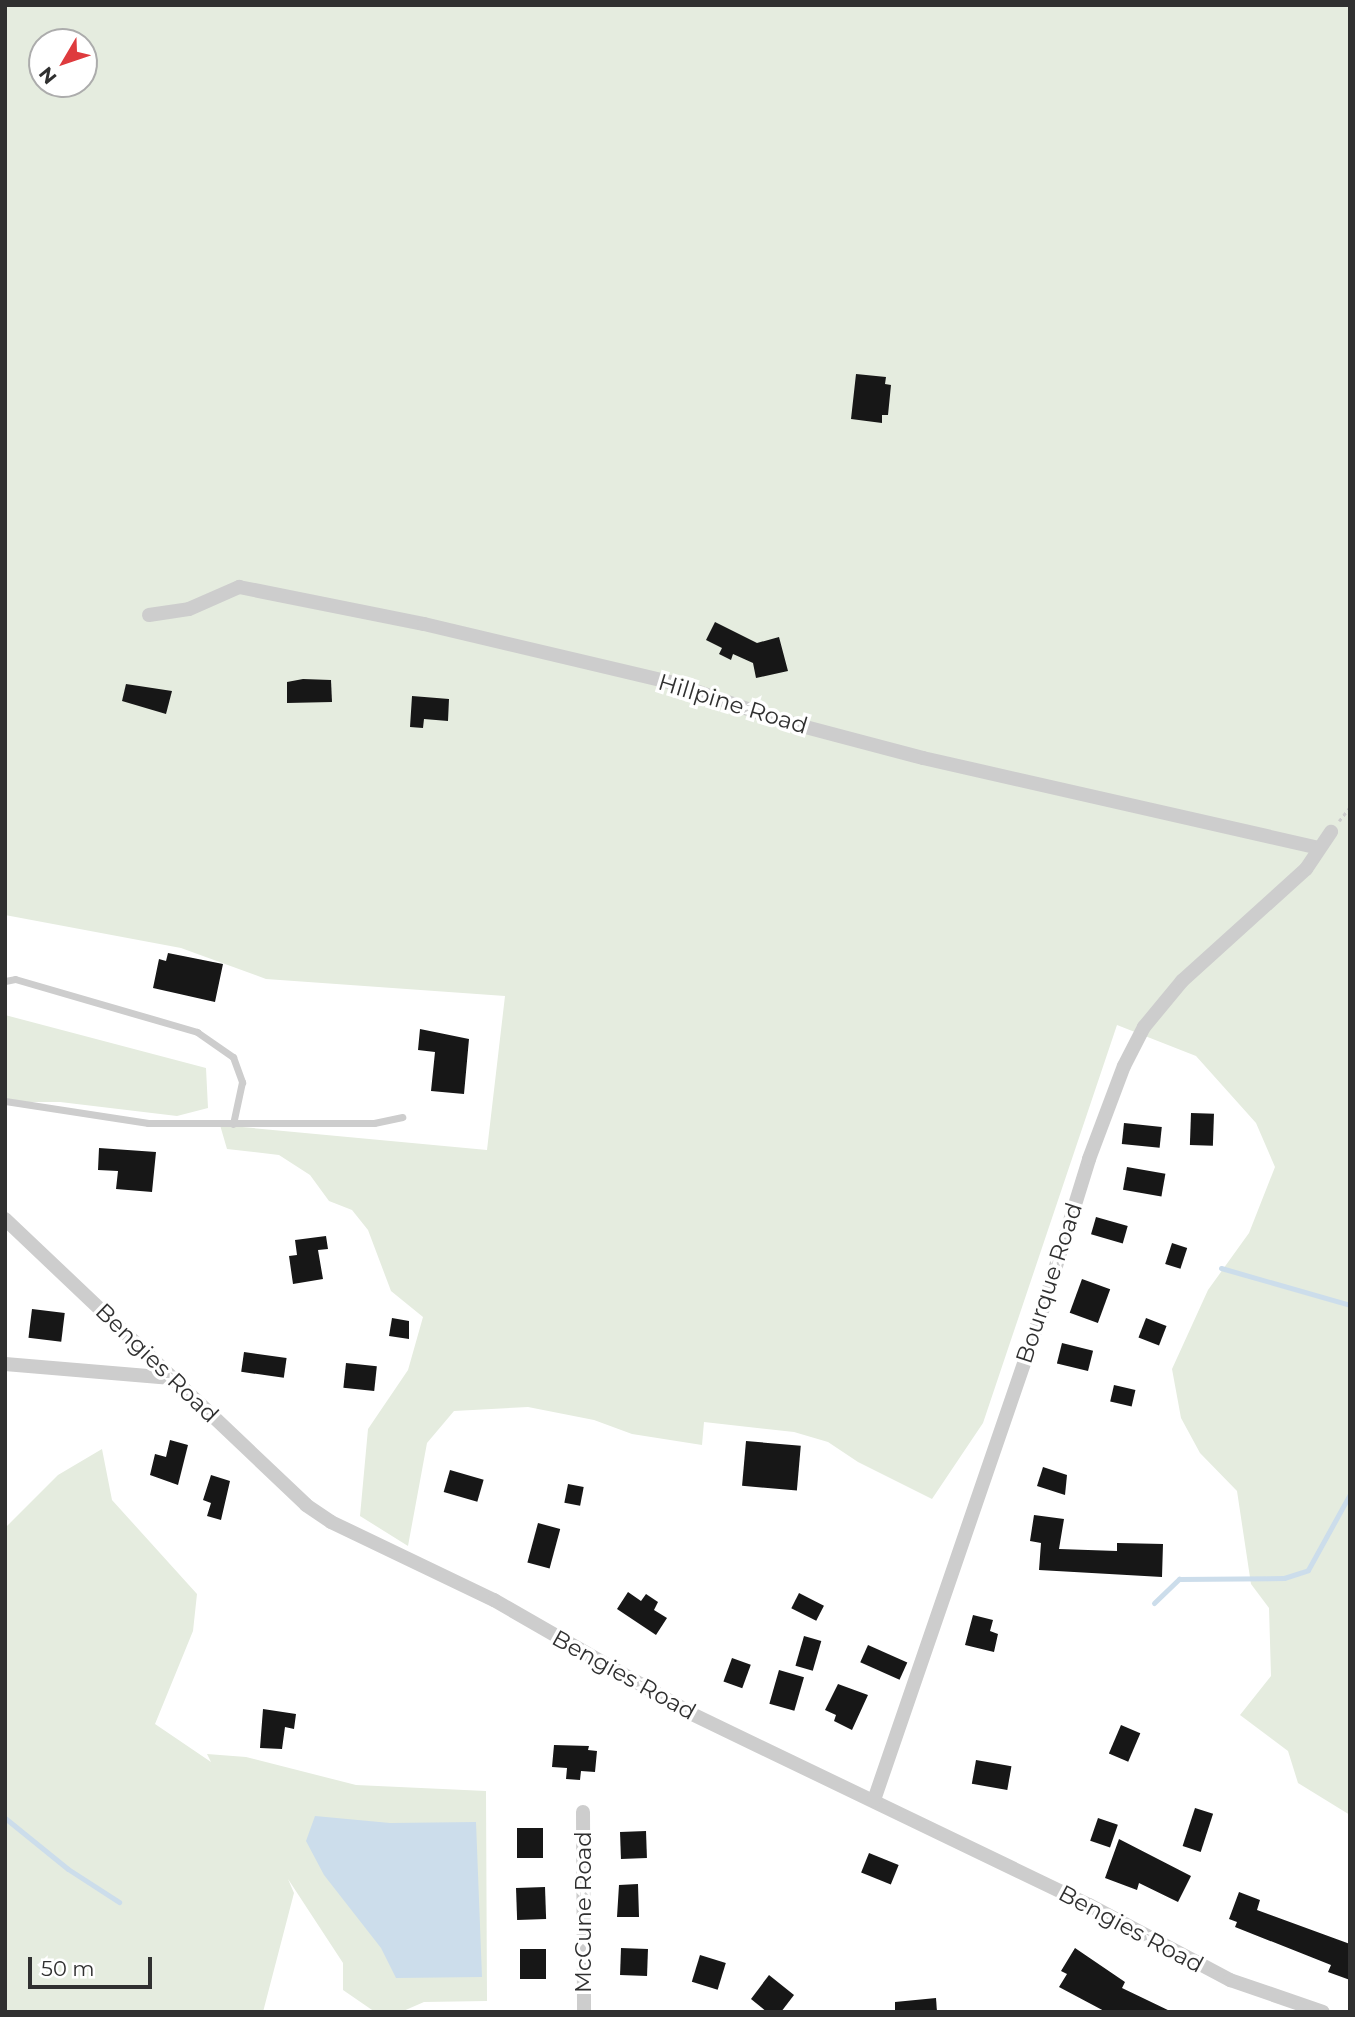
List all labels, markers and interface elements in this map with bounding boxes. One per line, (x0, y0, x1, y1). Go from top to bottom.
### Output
north arrow (28, 28, 98, 98)
text: N (34, 62, 62, 88)
street label: Hillpine Road (655, 668, 811, 740)
street label: Bourque Road (1010, 1199, 1088, 1367)
street label: Bengies Road (90, 1297, 224, 1429)
street label: Bengies Road (547, 1624, 701, 1726)
street label: McCune Road (569, 1831, 597, 1993)
street label: Bengies Road (1054, 1879, 1208, 1979)
scale bar (32, 1944, 156, 1988)
text: 50 m (41, 1956, 95, 1981)

